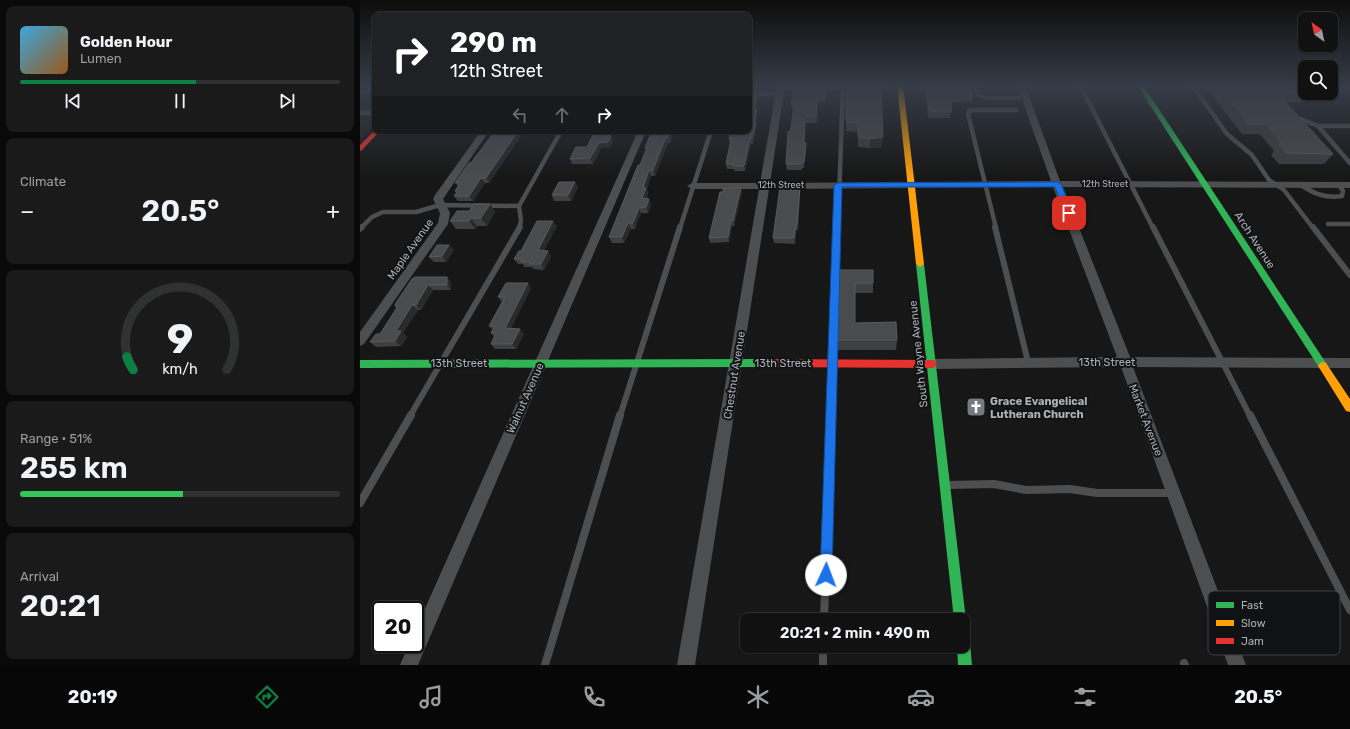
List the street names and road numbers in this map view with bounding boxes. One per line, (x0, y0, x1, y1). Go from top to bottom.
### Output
street label: 12th Street (1082, 179, 1129, 189)
street label: 12th Street (758, 180, 805, 190)
street label: Arch Avenue (1231, 209, 1278, 271)
street label: Maple Avenue (385, 216, 436, 282)
street label: South Wayne Avenue (906, 300, 931, 408)
street label: Chestnut Avenue (721, 330, 748, 420)
street label: 13th Street (1079, 356, 1136, 369)
street label: 13th Street (431, 357, 488, 370)
street label: 13th Street (755, 357, 812, 370)
street label: Walnut Avenue (504, 361, 547, 435)
street label: Market Avenue (1126, 382, 1165, 458)

